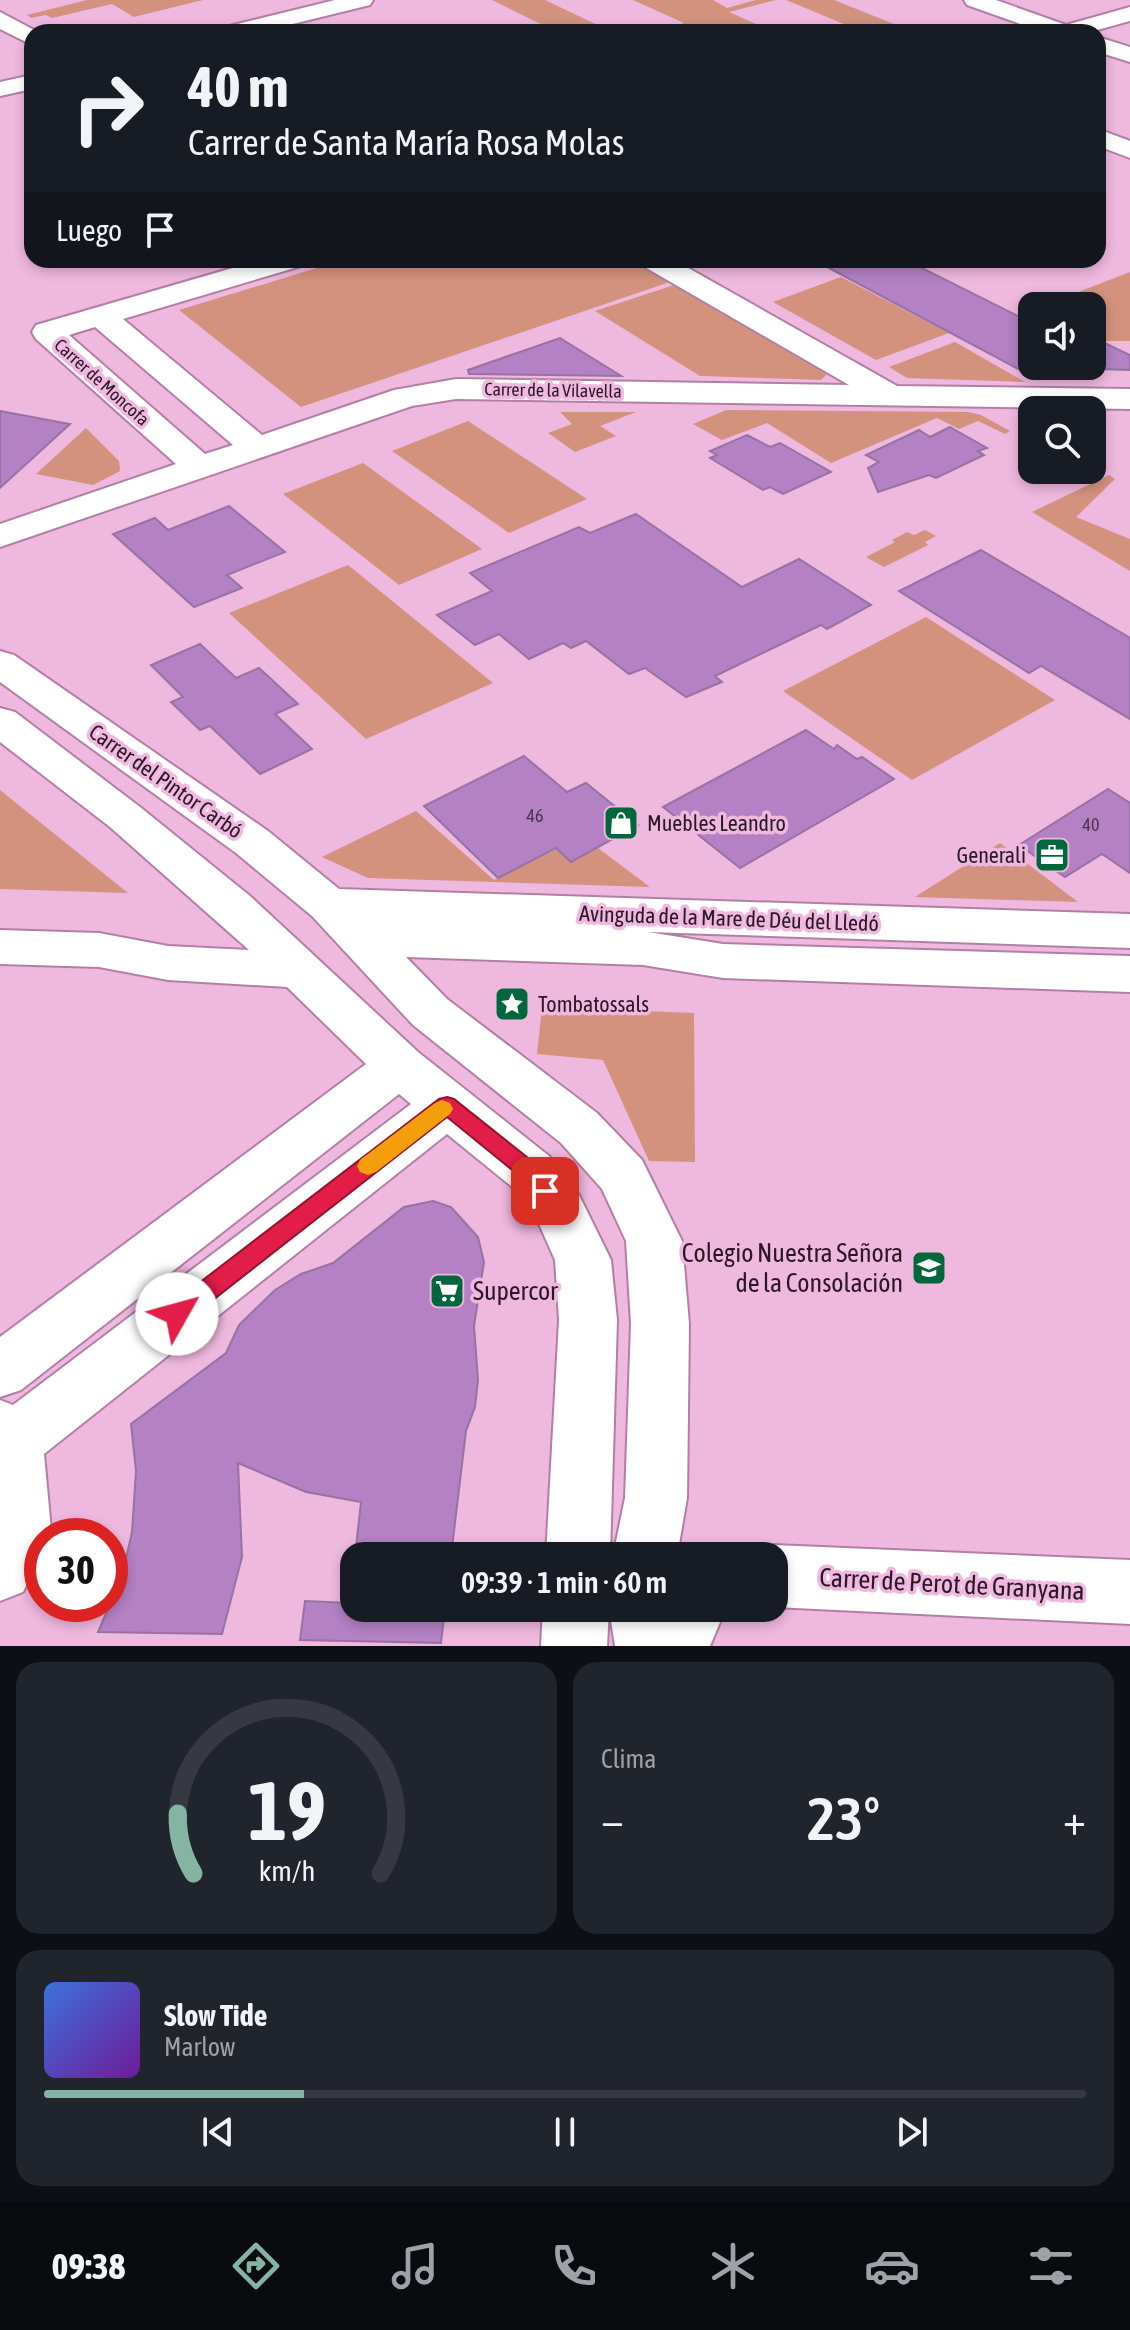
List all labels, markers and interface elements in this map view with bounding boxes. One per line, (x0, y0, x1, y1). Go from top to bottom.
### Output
text: 40 m (188, 55, 289, 119)
icon: right (56, 56, 160, 160)
text: Carrer de Santa María Rosa Molas (188, 121, 625, 163)
icon: arrive (138, 208, 182, 252)
text: Luego (56, 213, 122, 247)
map controls (1018, 292, 1106, 484)
button: sound (1018, 292, 1106, 380)
street label: Carrer de Moncofa (50, 334, 154, 430)
street label: Carrer de la Vilavella (484, 378, 622, 402)
button: search (1018, 396, 1106, 484)
street label: Carrer del Pintor Carbó (84, 718, 248, 844)
shop icon: Muebles Leandro (602, 804, 640, 842)
house number: 46 (527, 805, 543, 826)
place label: Muebles Leandro (647, 810, 786, 836)
house number: 40 (1083, 814, 1099, 835)
office icon: Generali (1033, 836, 1071, 874)
place label: Generali (957, 842, 1026, 868)
street label: Avinguda de la Mare de Déu del Lledó (579, 900, 879, 936)
place icon: Tombatossals (493, 985, 531, 1023)
place label: Tombatossals (538, 991, 649, 1017)
pin (511, 1157, 579, 1225)
icon: arrive (523, 1169, 567, 1213)
place label: Colegio Nuestra Señora de la Consolación (682, 1238, 903, 1298)
school or university icon: Colegio Nuestra Señora de la Consolación (910, 1249, 948, 1287)
position arrow (135, 1272, 219, 1356)
supermarket icon: Supercor (428, 1272, 466, 1310)
place label: Supercor (473, 1276, 558, 1306)
speed limit sign: 30 (24, 1518, 128, 1622)
street label: Carrer de Perot de Granyana (819, 1562, 1085, 1606)
text: 09:39 · 1 min · 60 m (461, 1565, 667, 1599)
text: Clima (601, 1744, 656, 1774)
text: 19 (247, 1762, 326, 1858)
text: 23° (807, 1784, 880, 1853)
text: − (601, 1794, 624, 1844)
text: + (1063, 1794, 1086, 1844)
text: km/h (258, 1854, 315, 1887)
text: Slow Tide (164, 1998, 267, 2032)
text: Marlow (164, 2032, 235, 2062)
icon: previous (196, 2110, 240, 2154)
icon: pause (543, 2110, 587, 2154)
icon: next (890, 2110, 934, 2154)
icon: directions (228, 2238, 284, 2294)
icon: music (387, 2238, 443, 2294)
icon: phone (546, 2238, 602, 2294)
icon: climate (705, 2238, 761, 2294)
icon: car (864, 2238, 920, 2294)
icon: filters (1023, 2238, 1079, 2294)
text: 09:38 (51, 2245, 126, 2287)

